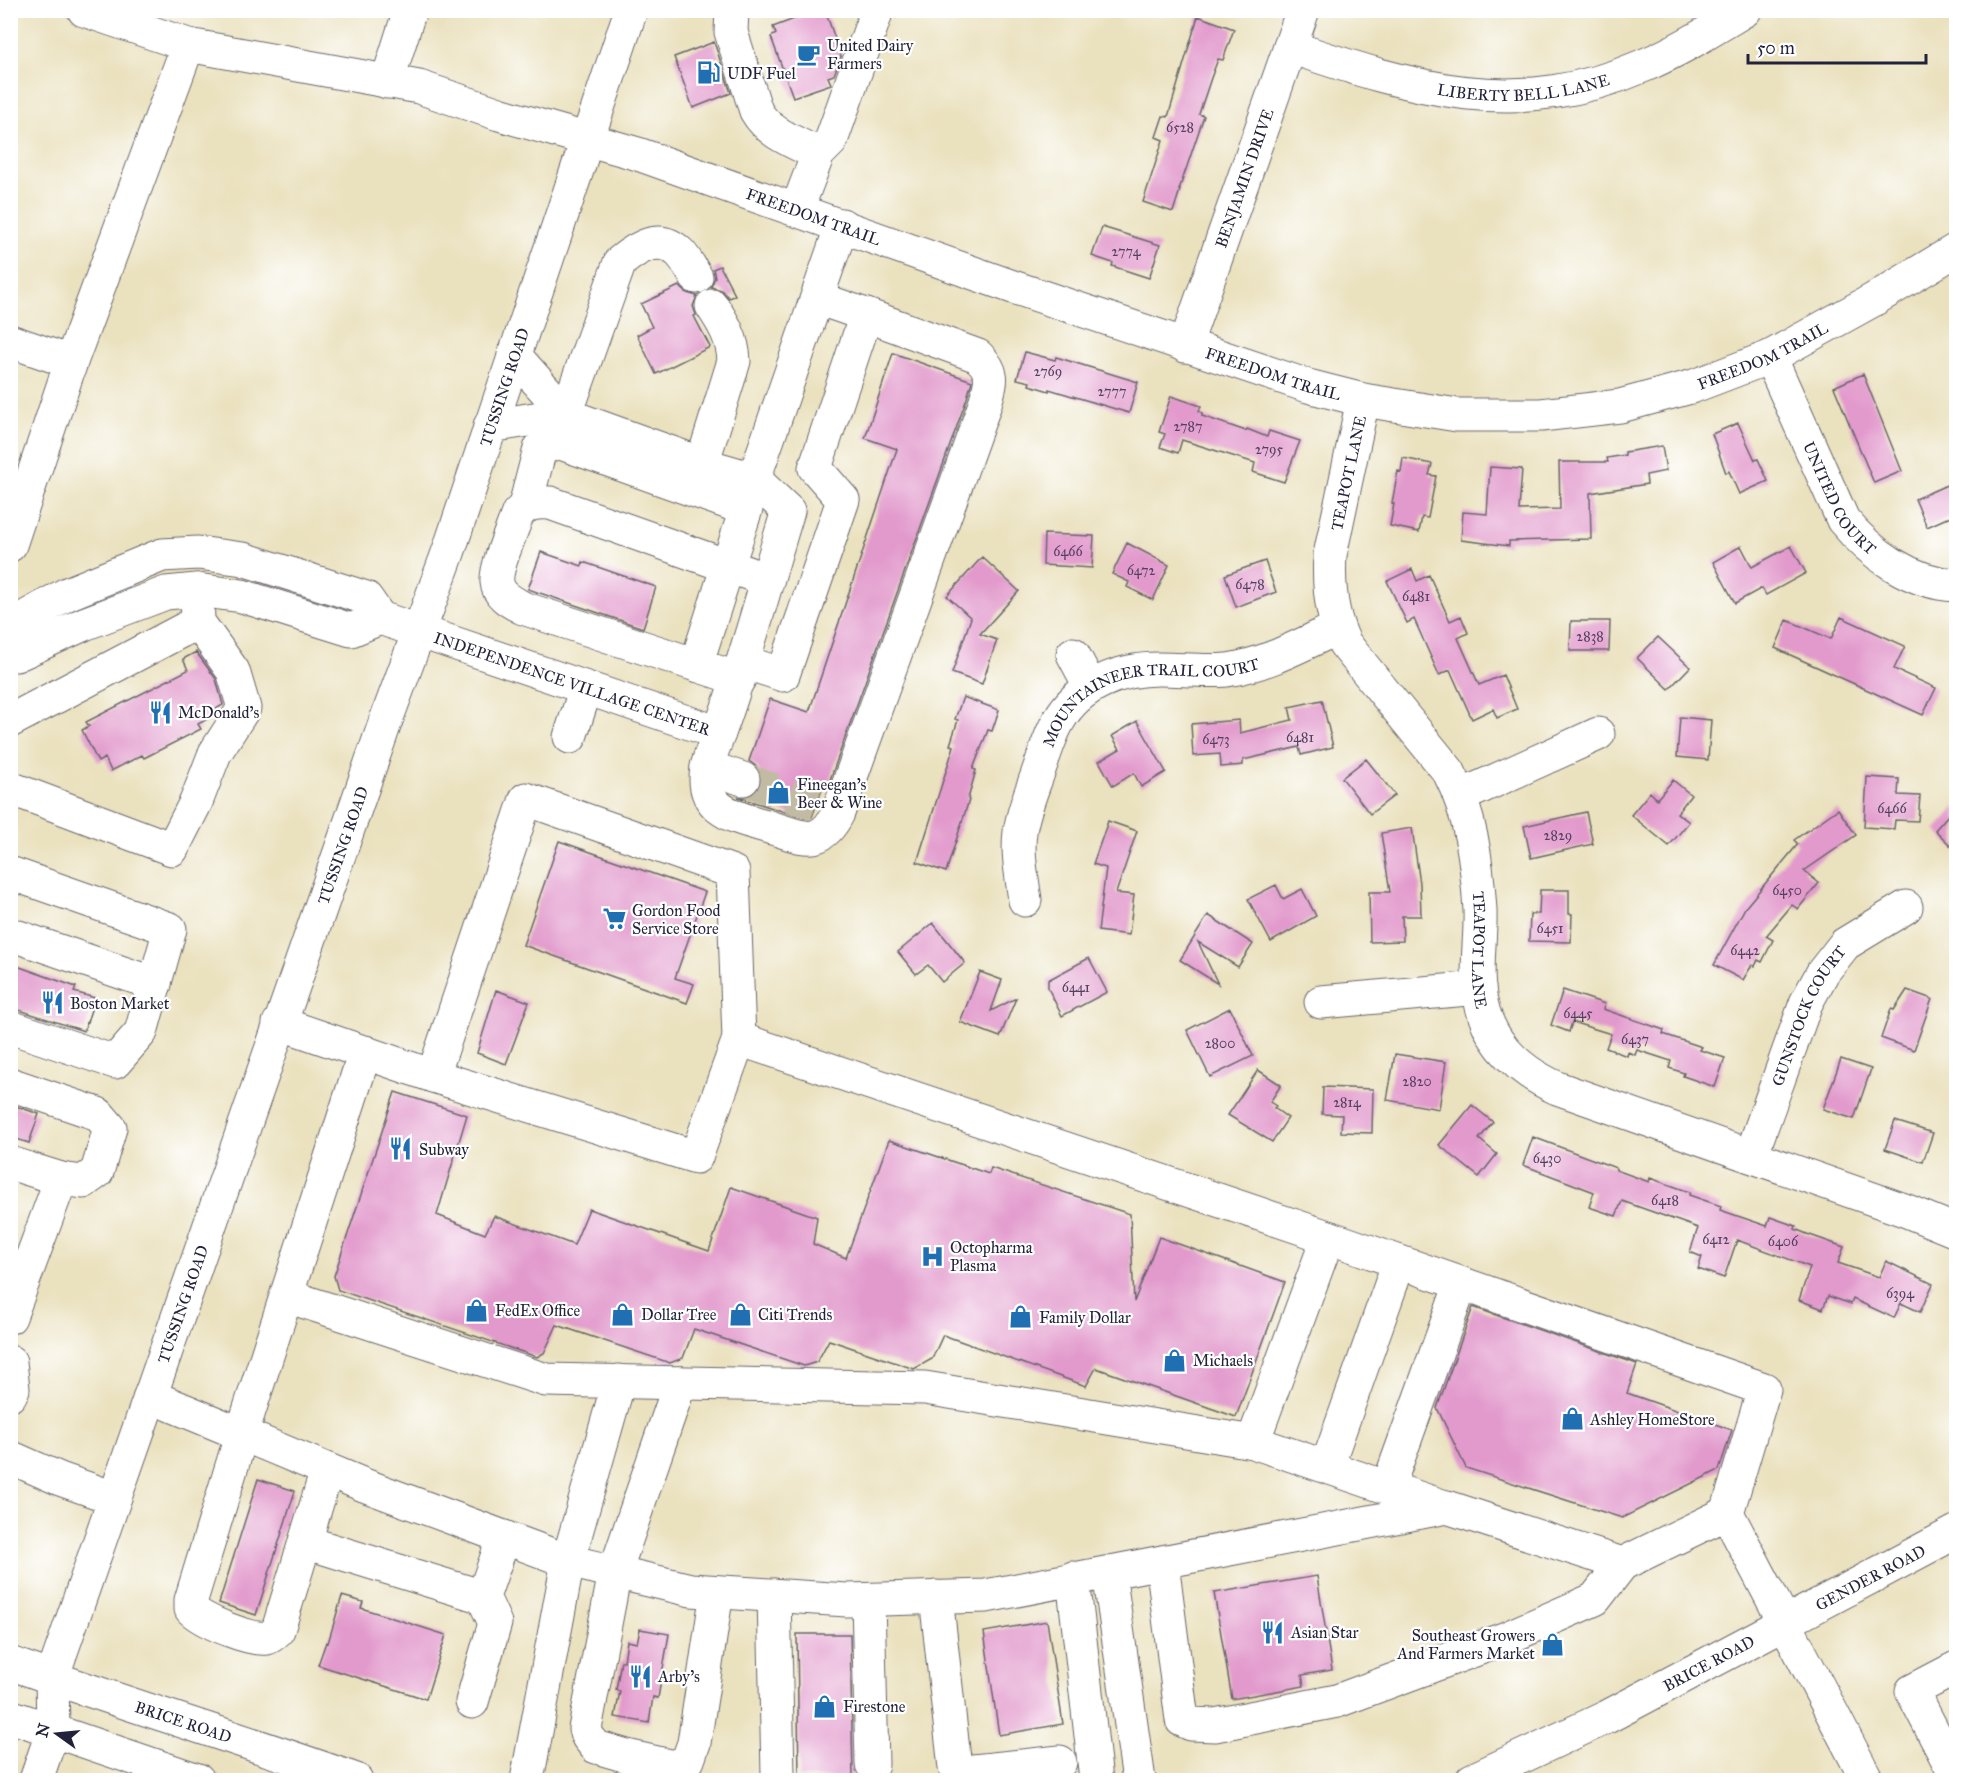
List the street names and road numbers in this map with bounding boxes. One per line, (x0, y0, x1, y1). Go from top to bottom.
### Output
street label: LIBERTY BELL LANE (1436, 70, 1612, 105)
street label: BENJAMIN DRIVE (1211, 106, 1278, 250)
street label: FREEDOM TRAIL (744, 184, 883, 249)
street label: FREEDOM TRAIL (1695, 318, 1831, 394)
street label: TUSSING ROAD (476, 325, 533, 449)
street label: FREEDOM TRAIL (1203, 343, 1343, 404)
street label: TEAPOT LANE (1327, 414, 1370, 532)
street label: UNITED COURT (1799, 439, 1880, 559)
street label: INDEPENDENCE VILLAGE CENTER (432, 628, 713, 740)
street label: MOUNTAINEER TRAIL COURT (1039, 654, 1262, 750)
street label: TUSSING ROAD (314, 784, 372, 907)
street label: TEAPOT LANE (1468, 891, 1491, 1010)
street label: GUNSTOCK COURT (1768, 942, 1850, 1089)
street label: TUSSING ROAD (154, 1243, 212, 1366)
street label: GENDER ROAD (1812, 1541, 1929, 1615)
street label: BRICE ROAD (1660, 1632, 1758, 1696)
street label: BRICE ROAD (132, 1697, 234, 1747)

